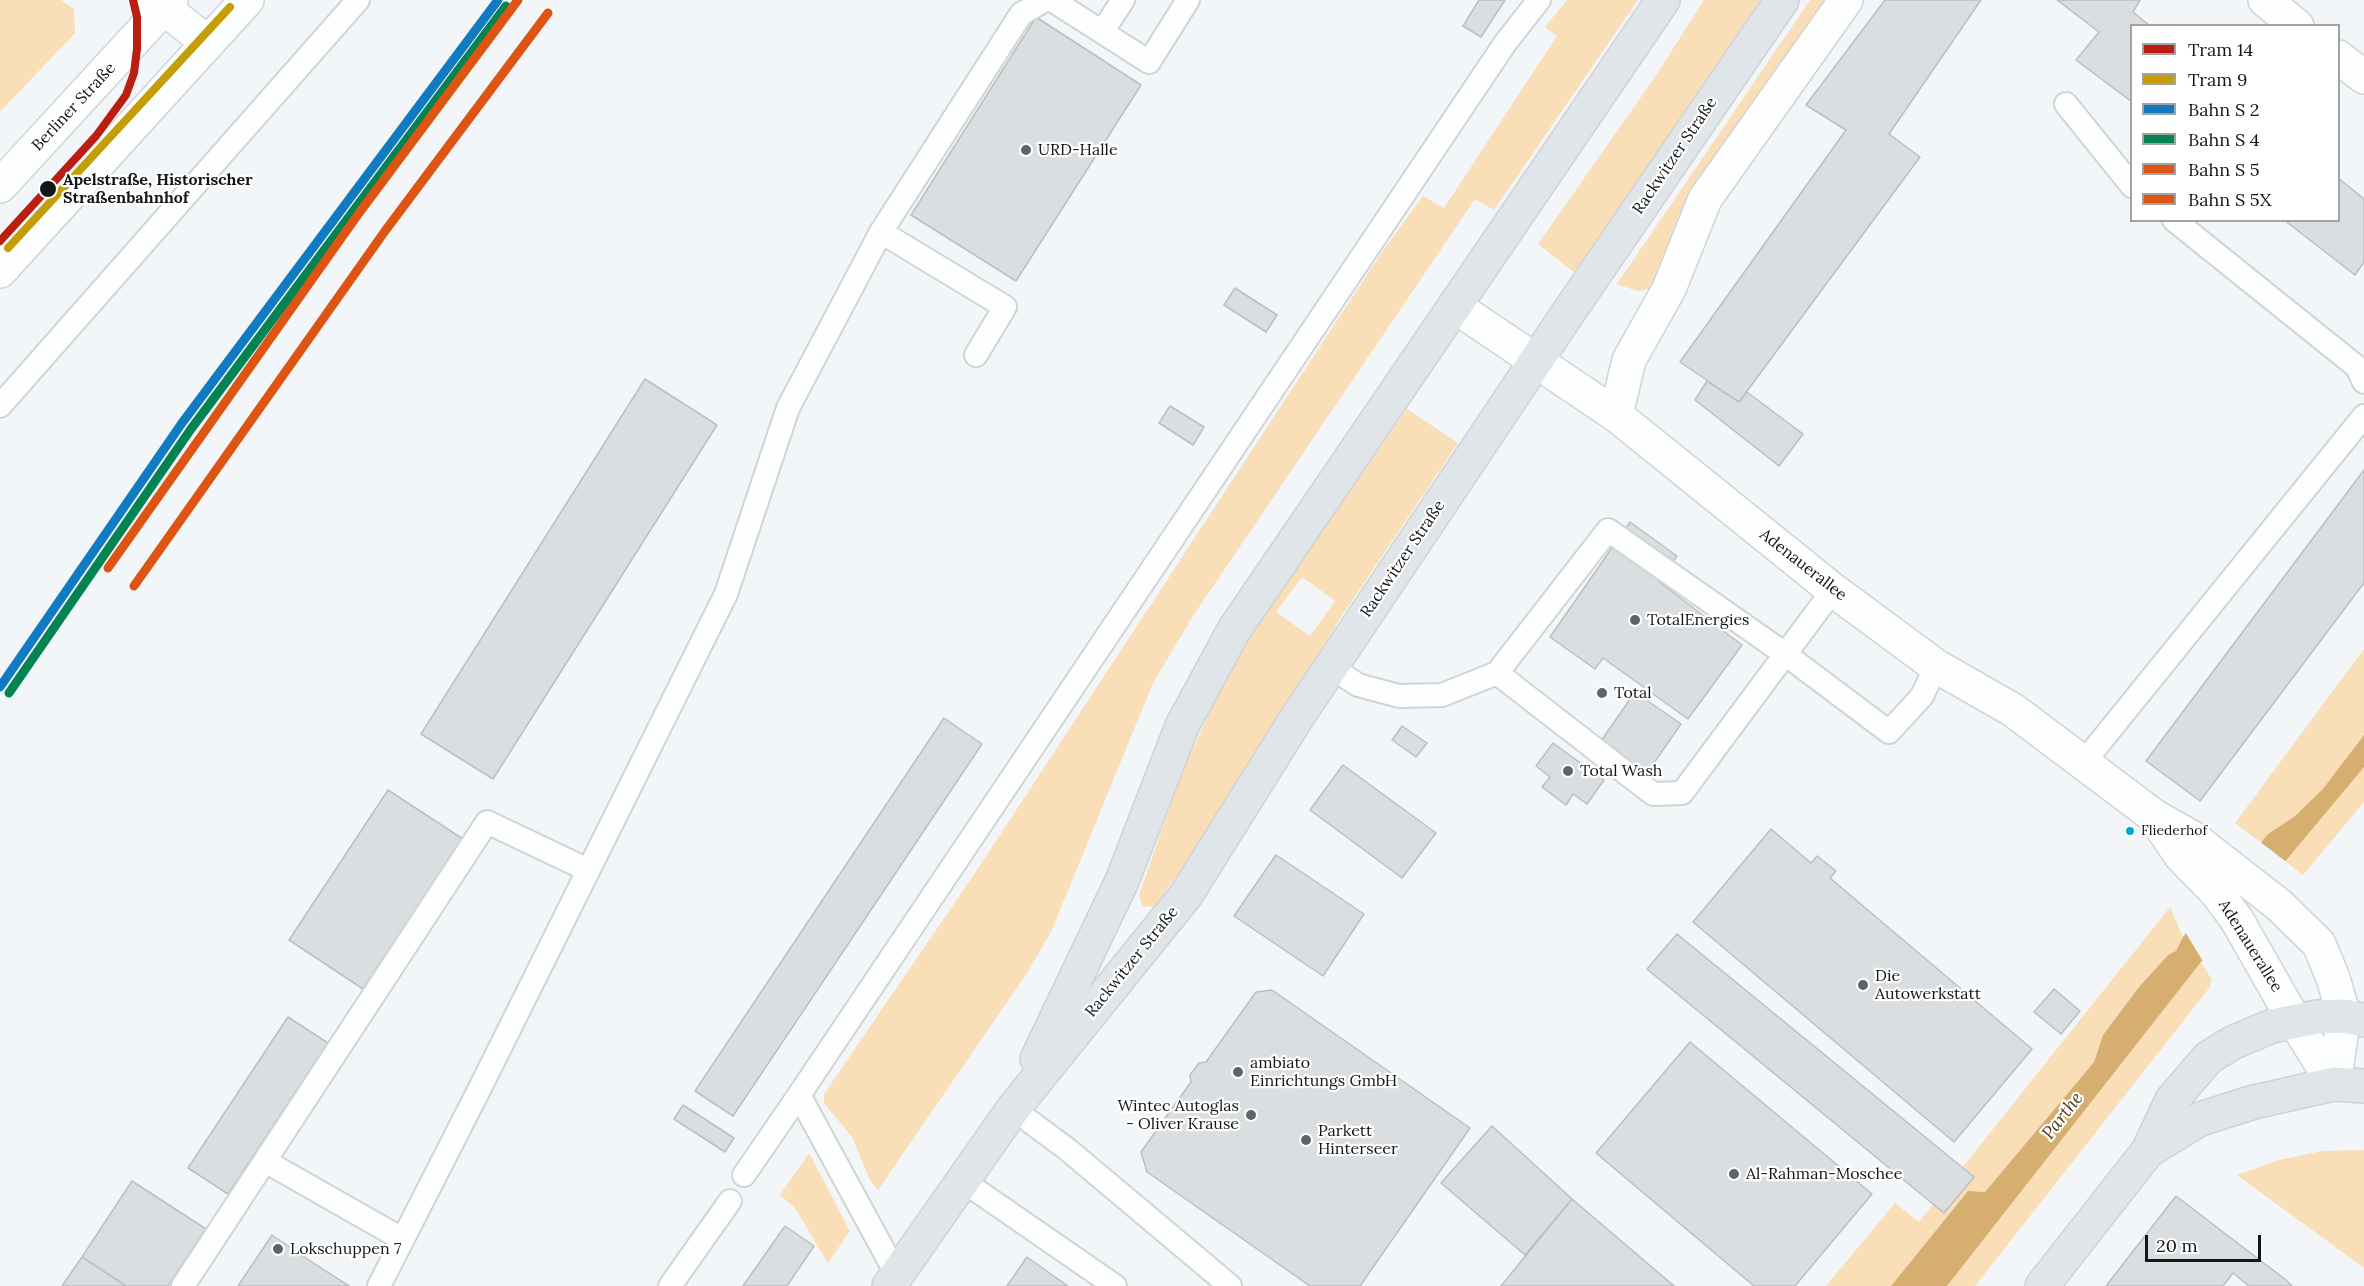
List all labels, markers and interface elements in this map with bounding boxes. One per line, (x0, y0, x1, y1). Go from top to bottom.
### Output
legend (2130, 24, 2340, 222)
text: Tram 14 (2188, 38, 2253, 61)
street label: Berliner Straße (28, 59, 120, 155)
text: Tram 9 (2188, 68, 2247, 91)
street label: Rackwitzer Straße (1629, 94, 1721, 218)
text: Bahn S 2 (2188, 98, 2260, 121)
text: Bahn S 4 (2188, 128, 2260, 151)
place label: URD-Halle (1038, 140, 1118, 160)
marker: URD-Halle (1019, 143, 1033, 157)
text: Bahn S 5 (2188, 158, 2260, 181)
place label: Apelstraße, Historischer Straßenbahnhof (63, 170, 253, 208)
marker: Apelstraße, Historischer Straßenbahnhof (38, 179, 58, 199)
text: Bahn S 5X (2188, 188, 2271, 211)
street label: Rackwitzer Straße (1357, 497, 1449, 621)
street label: Adenauerallee (1756, 525, 1850, 605)
place label: TotalEnergies (1647, 610, 1749, 630)
marker: TotalEnergies (1628, 613, 1642, 627)
place label: Total (1614, 683, 1652, 703)
marker: Total (1595, 686, 1609, 700)
place label: Total Wash (1580, 761, 1662, 781)
marker: Total Wash (1561, 764, 1575, 778)
place label: Fliederhof (2141, 823, 2207, 839)
marker: Fliederhof (2124, 825, 2136, 837)
street label: Adenauerallee (2214, 896, 2286, 996)
street label: Rackwitzer Straße (1081, 903, 1183, 1021)
place label: Die Autowerkstatt (1875, 966, 1981, 1004)
marker: Die Autowerkstatt (1856, 978, 1870, 992)
place label: ambiato Einrichtungs GmbH (1250, 1053, 1397, 1091)
marker: ambiato Einrichtungs GmbH (1231, 1065, 1245, 1079)
water label: Parthe (2038, 1088, 2088, 1144)
place label: Wintec Autoglas - Oliver Krause (1117, 1096, 1239, 1134)
marker: Wintec Autoglas - Oliver Krause (1244, 1108, 1258, 1122)
place label: Parkett Hinterseer (1318, 1121, 1398, 1159)
marker: Parkett Hinterseer (1299, 1133, 1313, 1147)
place label: Al-Rahman-Moschee (1746, 1164, 1902, 1184)
marker: Al-Rahman-Moschee (1727, 1167, 1741, 1181)
scale bar (2148, 1223, 2264, 1261)
text: 20 m (2156, 1234, 2198, 1257)
place label: Lokschuppen 7 (290, 1239, 401, 1259)
marker: Lokschuppen 7 (271, 1242, 285, 1256)

